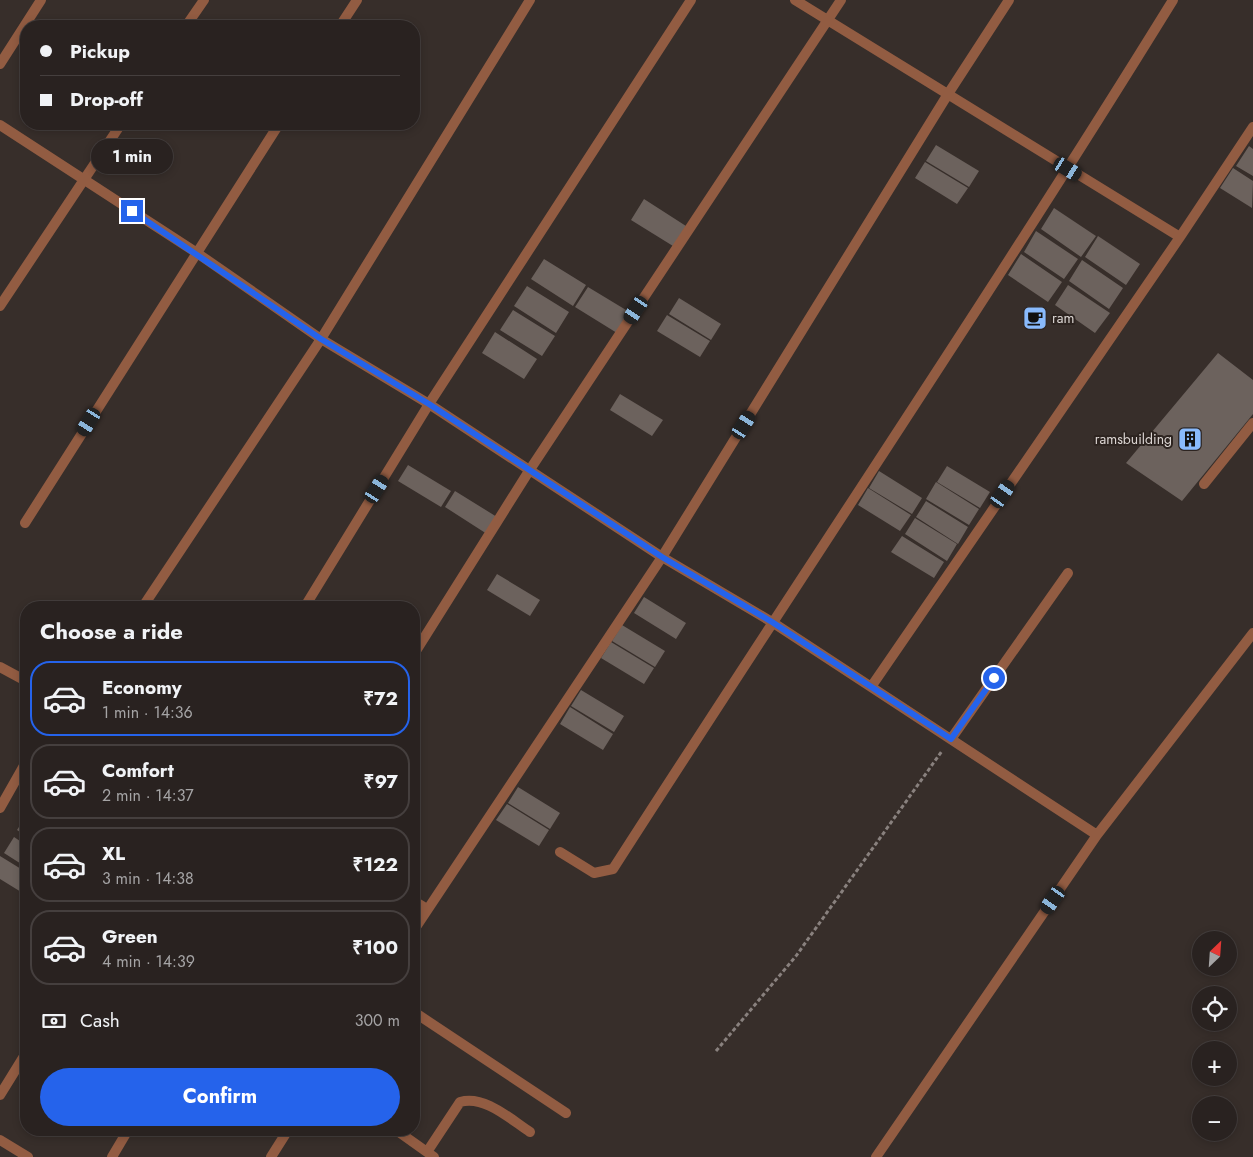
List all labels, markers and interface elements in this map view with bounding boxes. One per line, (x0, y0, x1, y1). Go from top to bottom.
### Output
text: Pickup (70, 38, 130, 65)
text: Drop-off (70, 86, 143, 113)
callout: 1 min (91, 138, 173, 174)
text: 1 min (112, 145, 152, 168)
car (1051, 155, 1084, 183)
route end (121, 200, 143, 222)
car (621, 293, 650, 327)
cafe icon: ram (1022, 305, 1048, 331)
place label: ram (1052, 308, 1074, 328)
car (74, 405, 103, 439)
car (729, 408, 758, 442)
building icon: ramsbuilding (1177, 426, 1203, 452)
place label: ramsbuilding (1095, 429, 1172, 449)
car (362, 472, 391, 506)
car (988, 477, 1017, 511)
text: Choose a ride (40, 615, 183, 647)
route start (983, 667, 1005, 689)
text: Economy (102, 674, 182, 701)
icon: car (42, 676, 87, 721)
text: ₹72 (363, 685, 398, 712)
text: 1 min · 14:36 (102, 701, 193, 724)
text: Comfort (102, 757, 174, 784)
icon: car (42, 759, 87, 804)
text: ₹97 (364, 768, 398, 795)
text: 2 min · 14:37 (102, 784, 194, 807)
text: XL (102, 840, 125, 867)
icon: car (42, 842, 87, 887)
text: ₹122 (353, 851, 398, 878)
text: 3 min · 14:38 (102, 867, 194, 890)
car (1038, 883, 1067, 917)
text: Green (102, 923, 158, 950)
icon: car (42, 925, 87, 970)
north arrow (1192, 931, 1238, 976)
map controls (1192, 931, 1237, 1141)
text: ₹100 (352, 934, 398, 961)
text: 4 min · 14:39 (102, 950, 195, 973)
button: locate (1192, 986, 1237, 1031)
icon: cash (40, 1007, 68, 1035)
text: Cash (80, 1007, 120, 1034)
text: 300 m (355, 1009, 400, 1032)
button: + (1192, 1041, 1237, 1086)
button: Confirm (40, 1068, 400, 1126)
button: − (1192, 1096, 1237, 1141)

